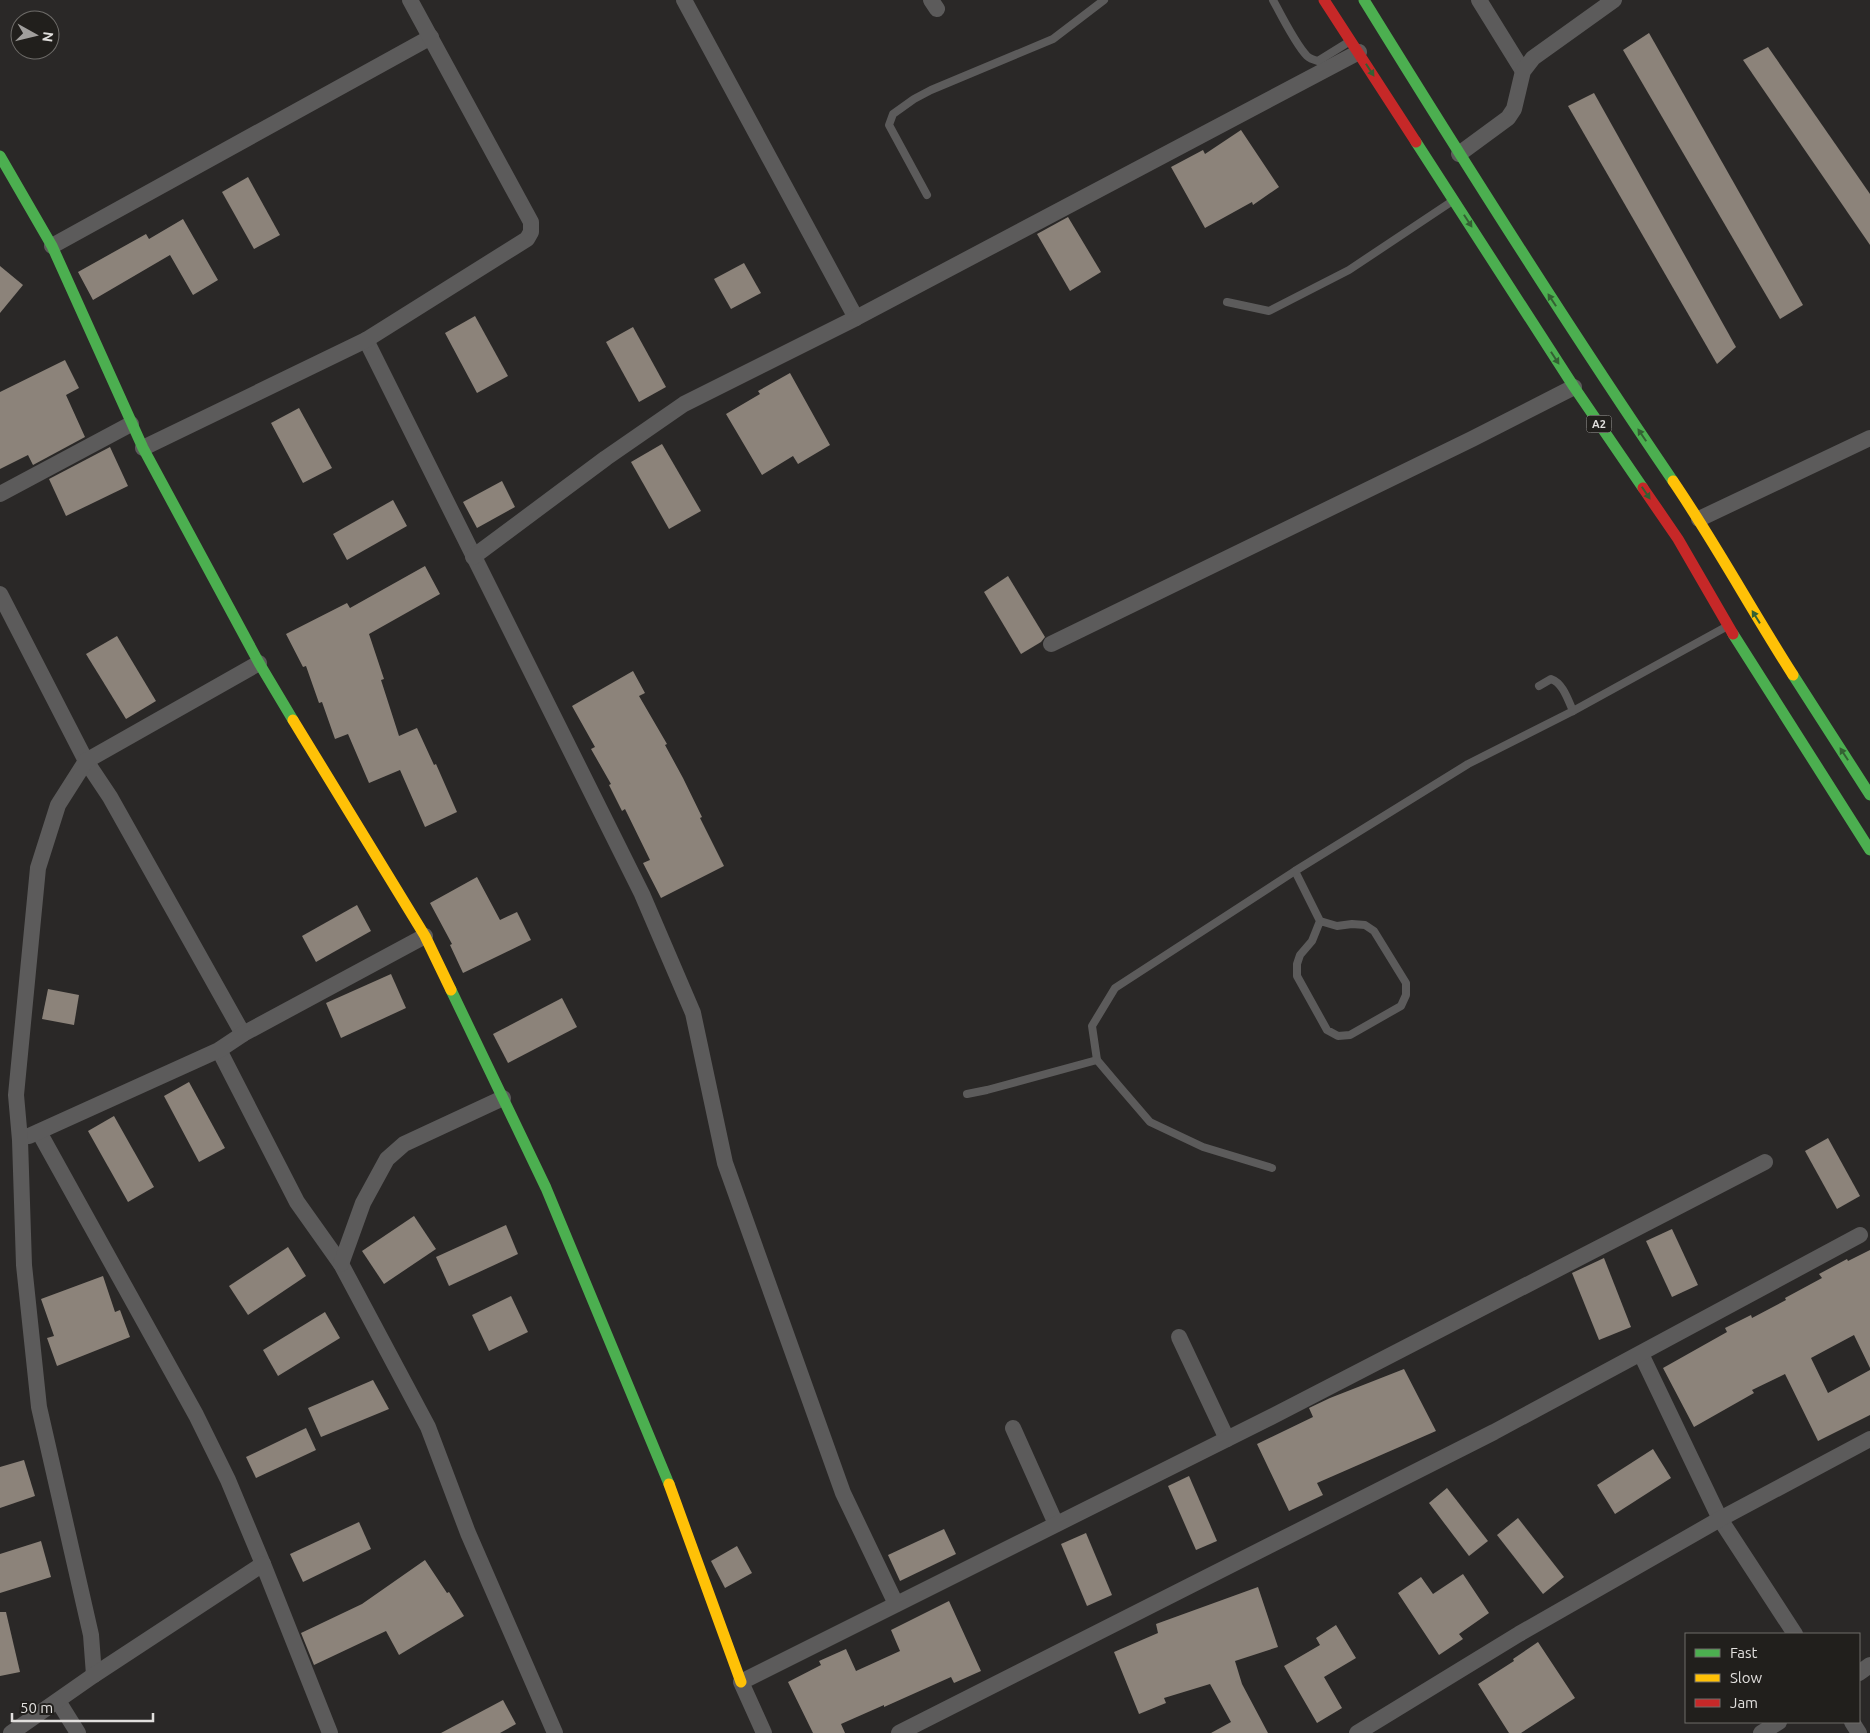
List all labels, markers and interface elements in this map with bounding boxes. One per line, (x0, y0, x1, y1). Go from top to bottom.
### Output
north arrow (10, 10, 60, 60)
text: N (39, 31, 57, 43)
one-way arrow (1366, 63, 1375, 76)
one-way arrow (1463, 214, 1473, 227)
one-way arrow (1547, 293, 1557, 306)
one-way arrow (1551, 351, 1560, 364)
road number: A2 (1586, 416, 1612, 432)
one-way arrow (1637, 428, 1647, 442)
one-way arrow (1641, 486, 1651, 499)
one-way arrow (1751, 611, 1761, 624)
one-way arrow (1839, 747, 1848, 761)
legend (1685, 1633, 1860, 1723)
text: Fast (1730, 1644, 1758, 1661)
text: Slow (1730, 1669, 1763, 1686)
scale bar (12, 1690, 154, 1722)
text: Jam (1730, 1694, 1758, 1711)
text: 50 m (20, 1699, 53, 1716)

